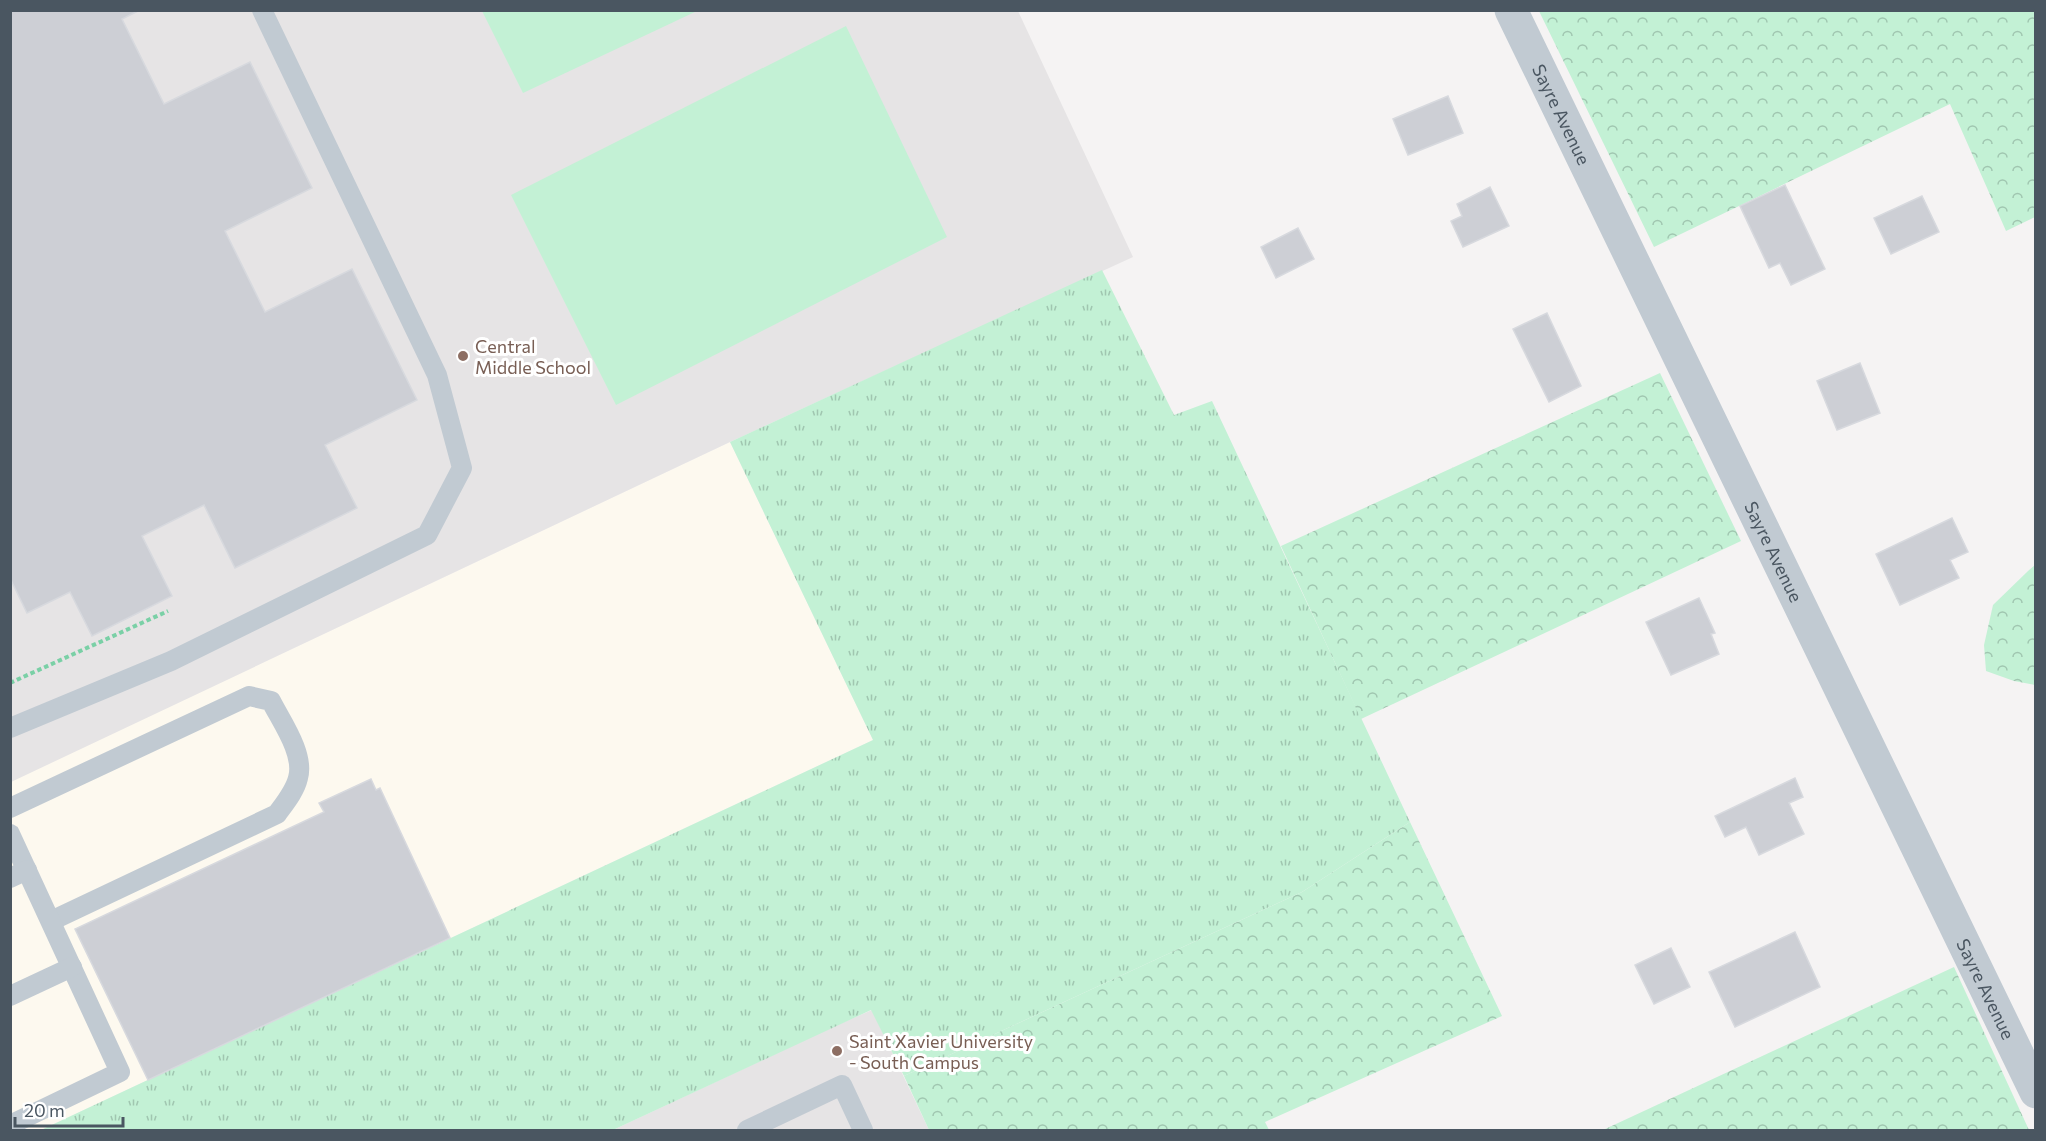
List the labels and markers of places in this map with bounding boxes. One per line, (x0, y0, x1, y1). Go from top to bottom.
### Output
place label: Central Middle School (475, 335, 591, 378)
marker: Central Middle School (456, 349, 470, 363)
place label: Saint Xavier University - South Campus (849, 1030, 1033, 1073)
marker: Saint Xavier University - South Campus (830, 1044, 844, 1058)

